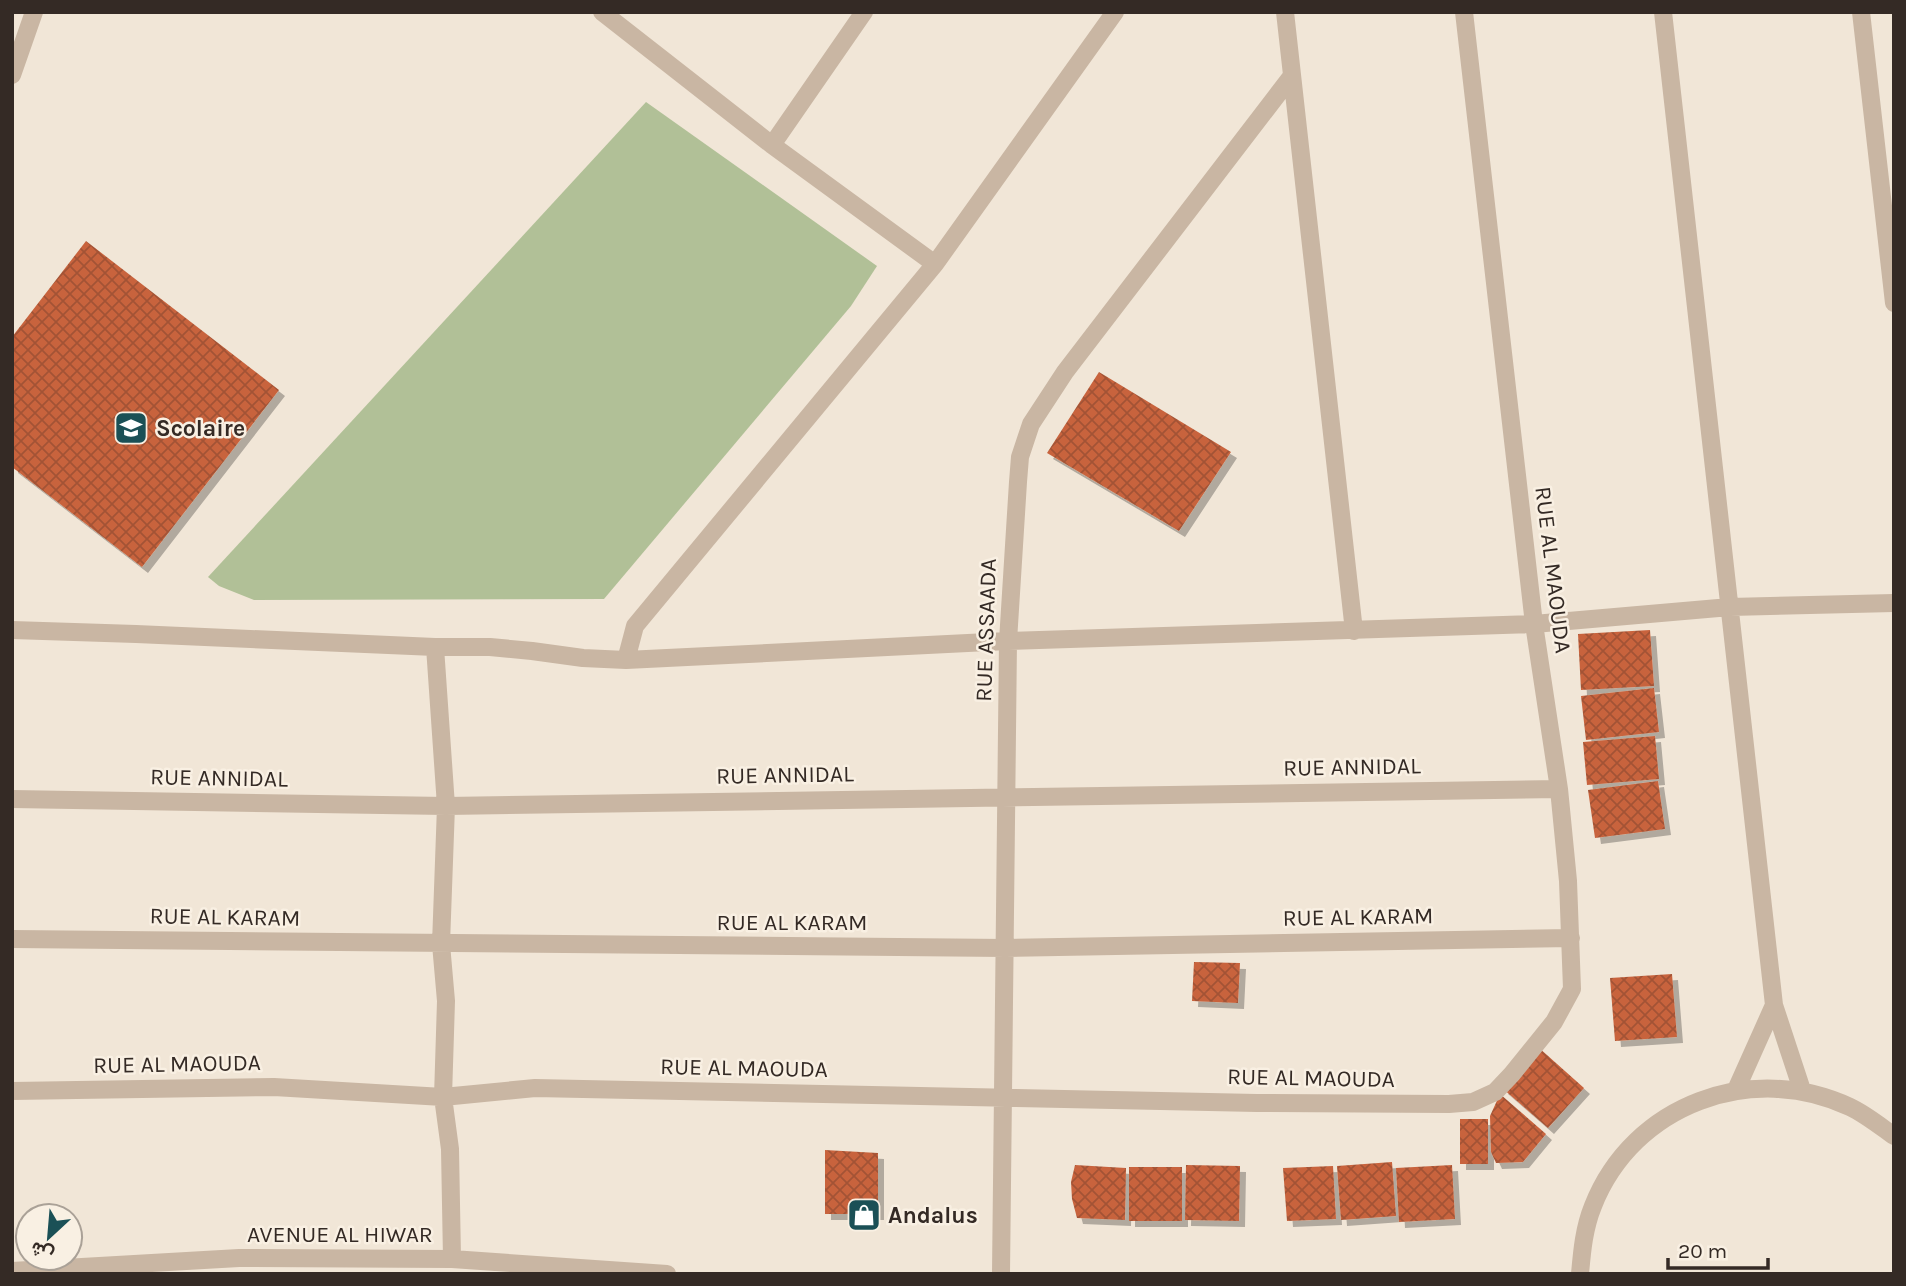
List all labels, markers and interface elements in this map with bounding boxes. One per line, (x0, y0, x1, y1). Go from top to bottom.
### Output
school or university icon: Scolaire (112, 409, 150, 447)
place label: Scolaire (156, 415, 245, 442)
street label: RUE AL MAOUDA (1529, 485, 1577, 655)
street label: RUE ASSAADA (970, 558, 1002, 702)
street label: RUE ANNIDAL (1283, 752, 1421, 782)
street label: RUE ANNIDAL (716, 760, 854, 790)
street label: RUE ANNIDAL (150, 763, 288, 793)
street label: RUE AL KARAM (149, 902, 301, 932)
street label: RUE AL KARAM (1282, 902, 1434, 932)
street label: RUE AL KARAM (717, 909, 867, 936)
street label: RUE AL MAOUDA (93, 1049, 261, 1079)
street label: RUE AL MAOUDA (660, 1053, 828, 1083)
street label: RUE AL MAOUDA (1227, 1063, 1395, 1093)
shop icon: Andalus (845, 1196, 883, 1234)
north arrow (14, 1202, 84, 1272)
place label: Andalus (888, 1202, 978, 1229)
street label: AVENUE AL HIWAR (247, 1221, 433, 1248)
scale bar (1668, 1226, 1768, 1270)
text: ش (27, 1236, 57, 1266)
text: 20 m (1678, 1239, 1727, 1263)

